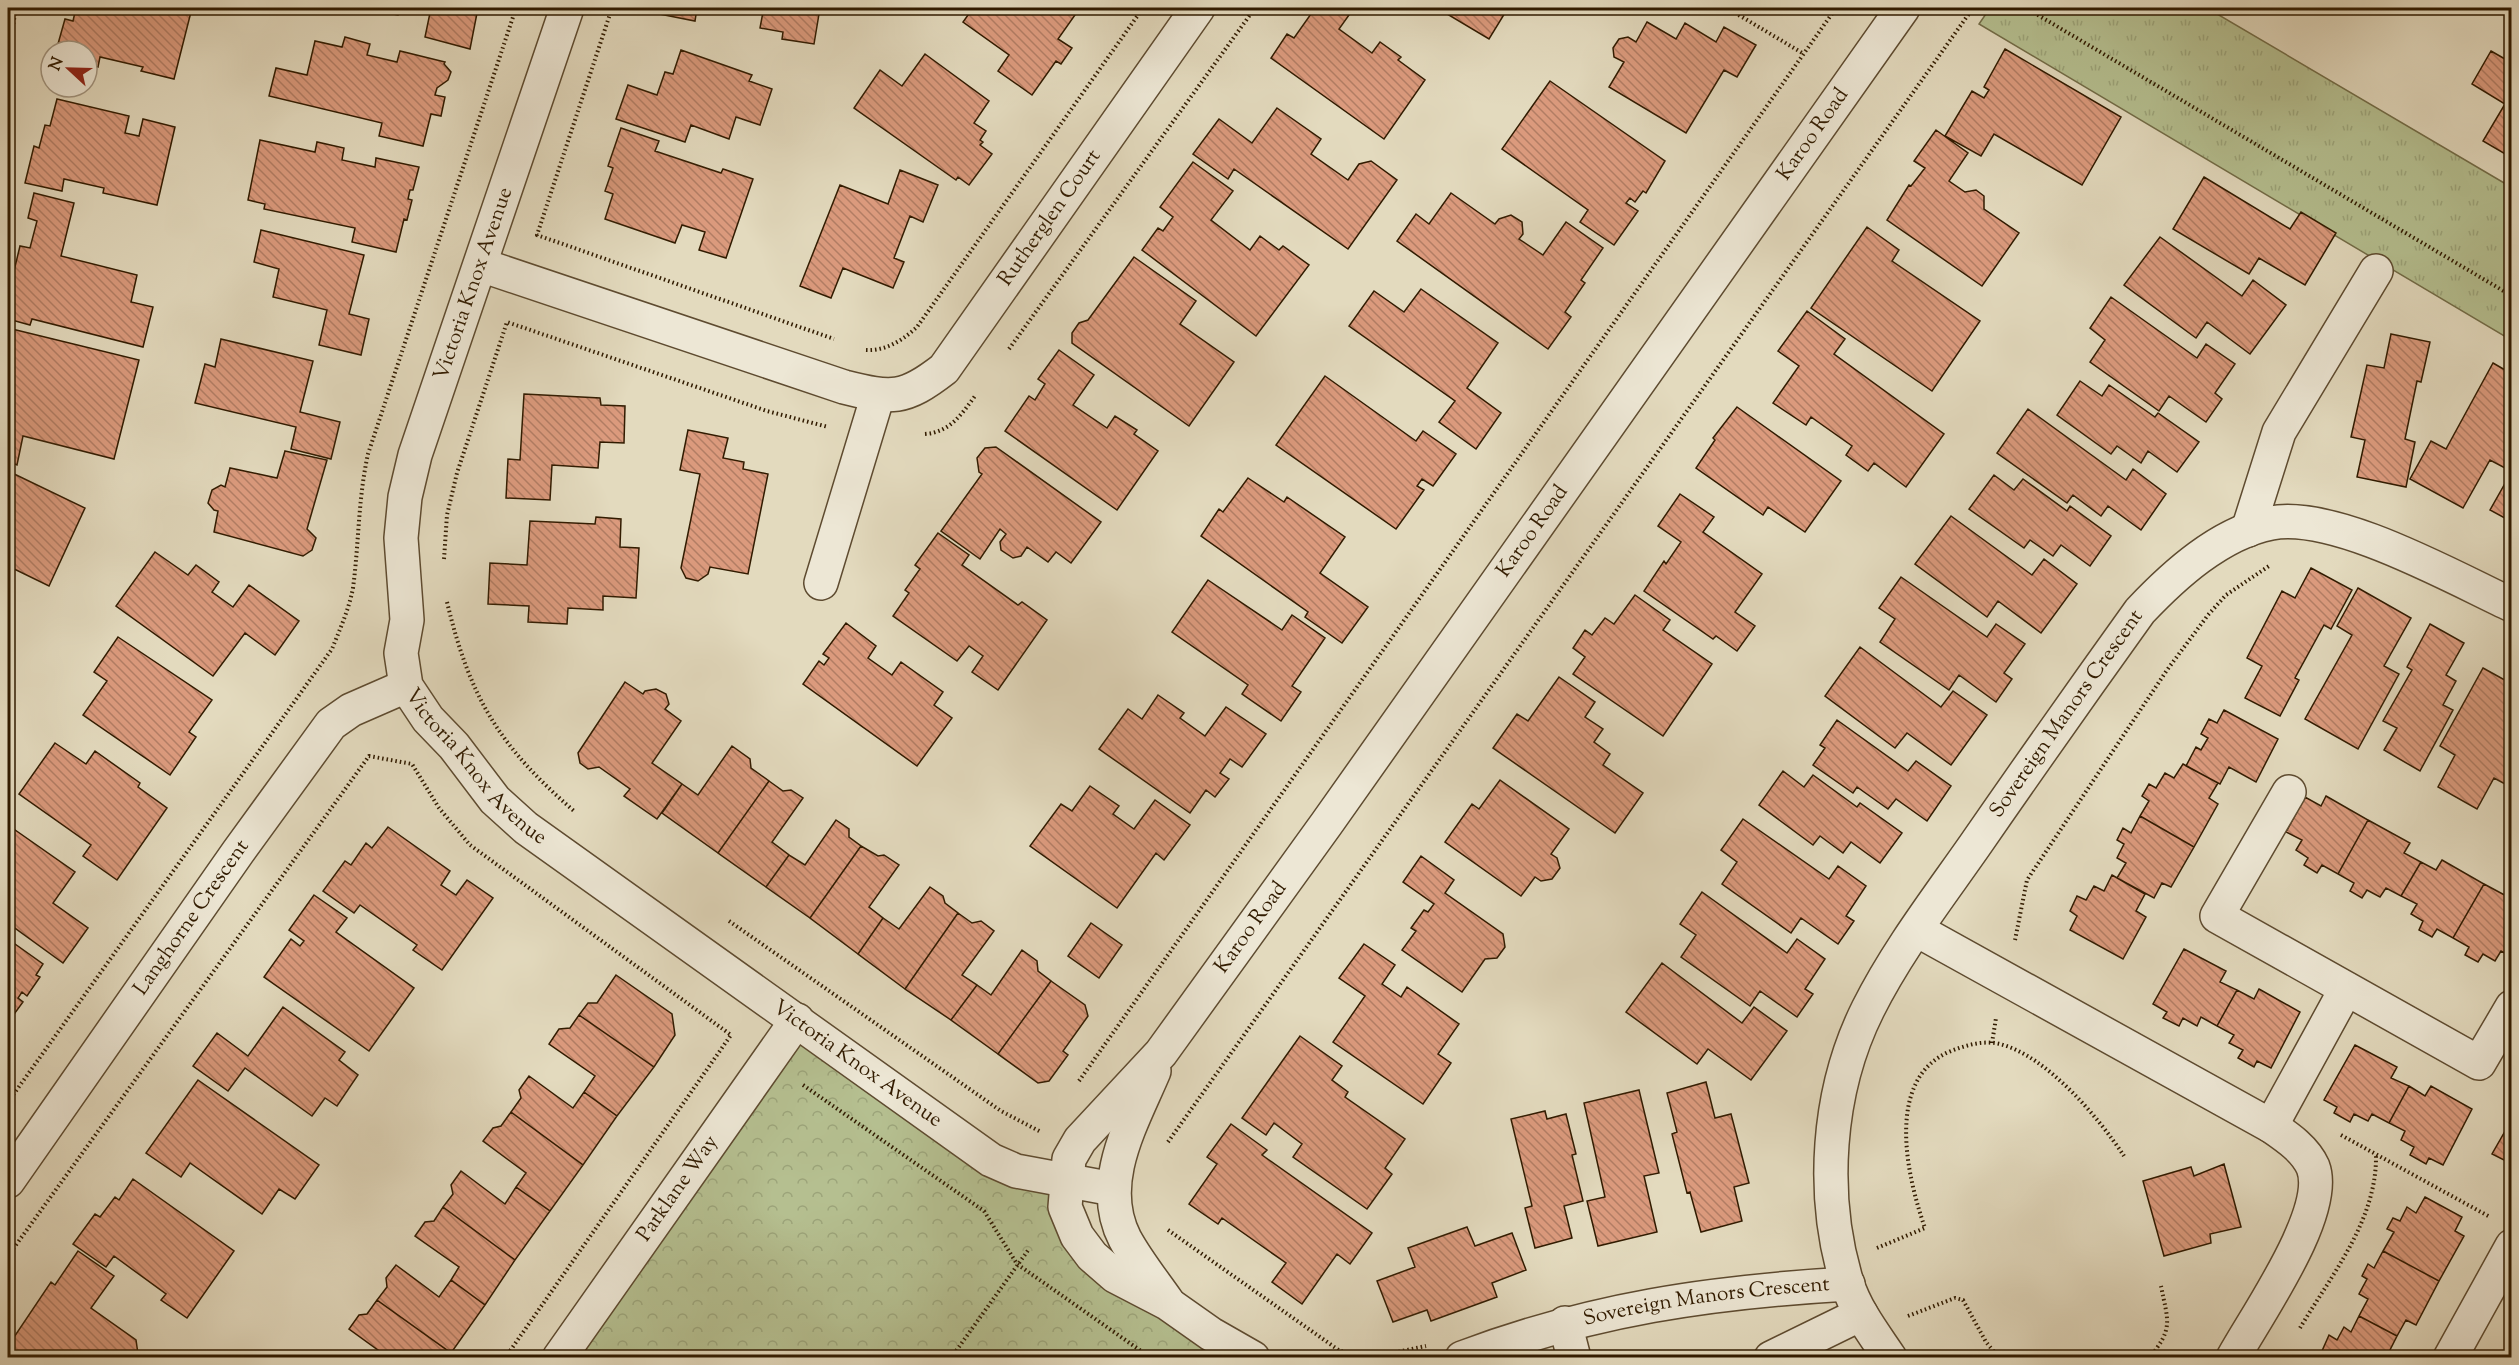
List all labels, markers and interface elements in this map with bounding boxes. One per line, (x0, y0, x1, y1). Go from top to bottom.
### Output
north arrow (39, 39, 99, 99)
text: N (44, 54, 71, 75)
street label: Karoo Road (1770, 82, 1857, 187)
street label: Rutherglen Court (991, 144, 1109, 293)
street label: Victoria Knox Avenue (427, 183, 521, 385)
street label: Karoo Road (1490, 479, 1576, 584)
street label: Sovereign Manors Crescent (1983, 604, 2151, 824)
street label: Victoria Knox Avenue (397, 683, 553, 853)
street label: Langhorne Crescent (127, 834, 257, 1002)
street label: Karoo Road (1208, 875, 1295, 980)
street label: Victoria Knox Avenue (766, 993, 948, 1135)
street label: Parklane Way (630, 1129, 726, 1248)
street label: Sovereign Manors Crescent (1580, 1270, 1831, 1335)

